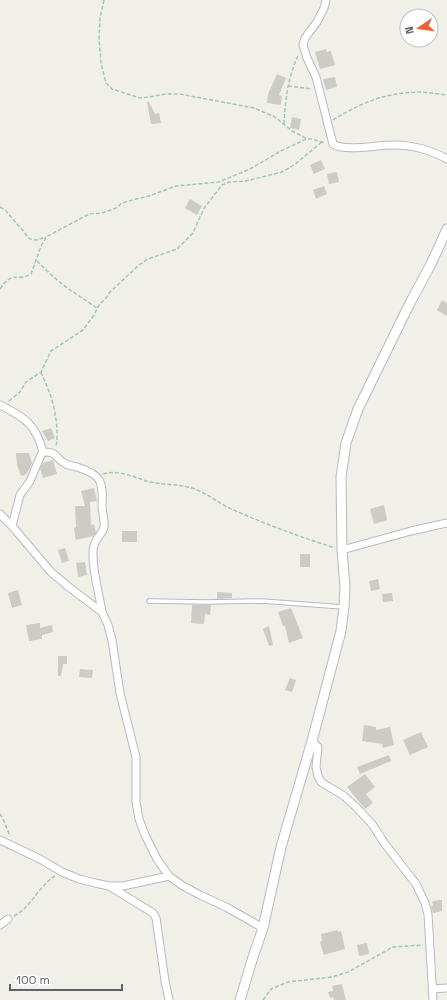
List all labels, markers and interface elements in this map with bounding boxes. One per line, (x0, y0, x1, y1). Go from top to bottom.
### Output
north arrow (399, 8, 439, 48)
text: N (402, 25, 417, 35)
scale bar (10, 966, 122, 992)
text: 100 m (16, 972, 50, 988)

